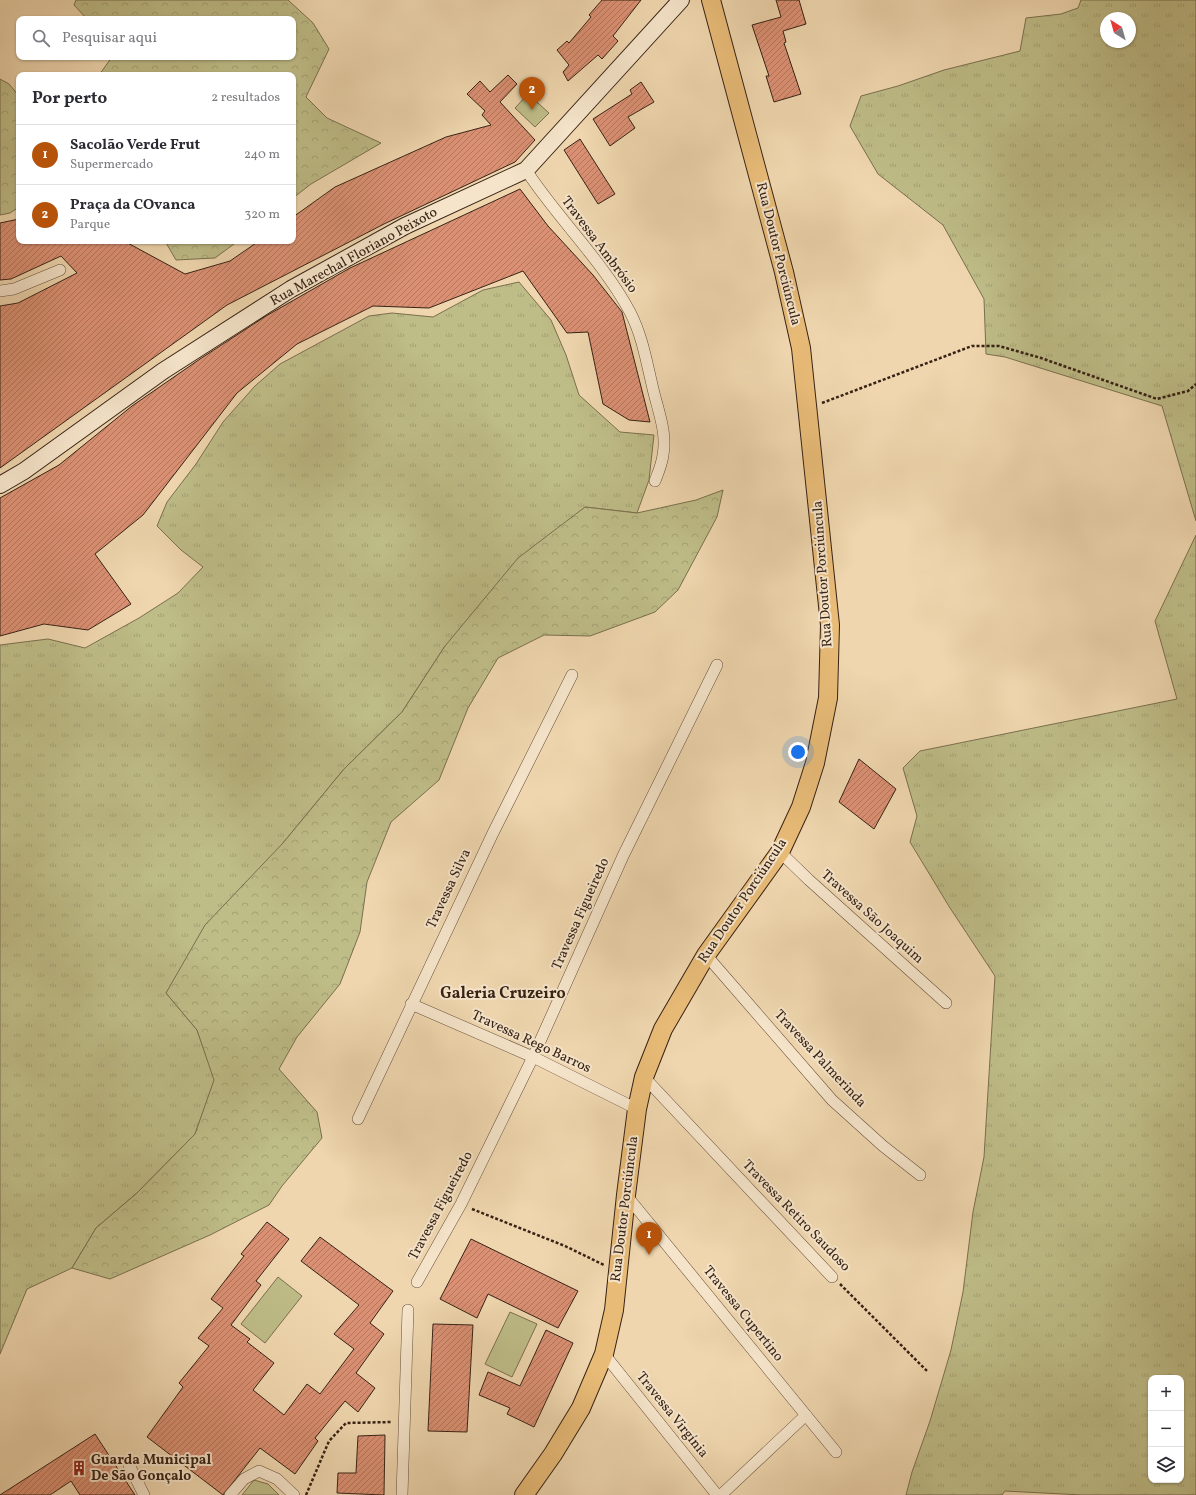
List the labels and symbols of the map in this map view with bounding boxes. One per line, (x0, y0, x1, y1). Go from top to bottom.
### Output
north arrow (1100, 12, 1136, 48)
pin: 2 (519, 77, 545, 110)
street label: Rua Doutor Porciúncula (751, 180, 805, 328)
street label: Travessa Ambrósio (556, 193, 642, 297)
street label: Rua Marechal Floriano Peixoto (267, 203, 441, 311)
street label: Rua Doutor Porciúncula (808, 500, 838, 648)
your location (788, 742, 808, 762)
street label: Rua Doutor Porciúncula (694, 835, 792, 967)
street label: Travessa Silva (422, 846, 476, 932)
street label: Travessa Figueiredo (548, 855, 614, 973)
street label: Travessa São Joaquim (817, 866, 927, 968)
district label: Galeria Cruzeiro (440, 983, 566, 1005)
street label: Travessa Rego Barros (468, 1006, 594, 1078)
street label: Travessa Palmerinda (770, 1006, 870, 1112)
street label: Rua Doutor Porciúncula (607, 1135, 643, 1283)
street label: Travessa Figueiredo (404, 1148, 478, 1264)
street label: Travessa Retiro Saudoso (738, 1156, 854, 1276)
pin: 1 (636, 1222, 662, 1255)
street label: Travessa Cupertino (698, 1262, 788, 1366)
street label: Travessa Virgínia (632, 1368, 712, 1462)
place label: Guarda Municipal De São Gonçalo (91, 1451, 211, 1486)
building icon: Guarda Municipal De São Gonçalo (70, 1459, 88, 1477)

